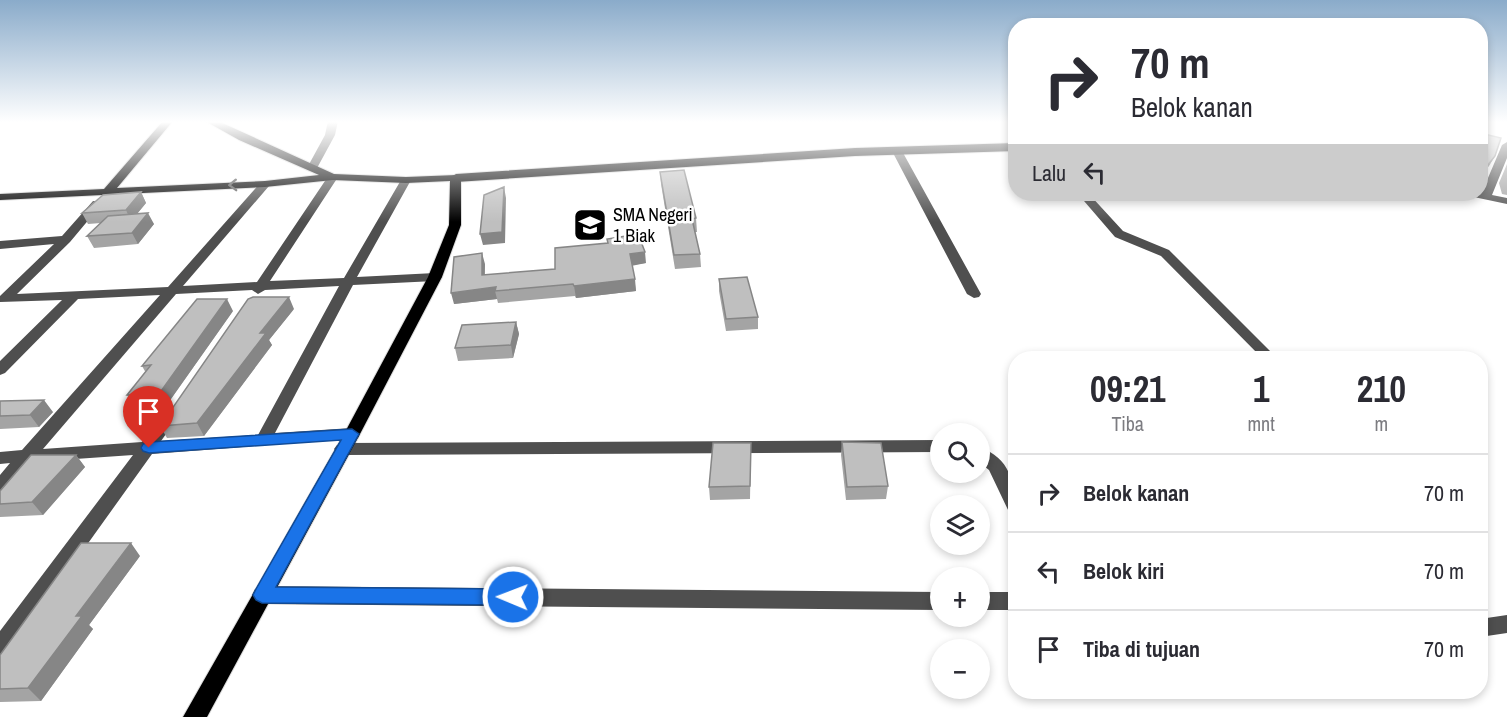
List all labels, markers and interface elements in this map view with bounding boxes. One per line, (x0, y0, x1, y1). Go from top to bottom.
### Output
text: 70 m (1131, 35, 1210, 91)
icon: right (1032, 42, 1110, 120)
text: Belok kanan (1131, 89, 1253, 125)
icon: left (1078, 156, 1111, 189)
text: Lalu (1032, 158, 1066, 188)
one-way arrow (228, 179, 237, 192)
place label: SMA Negeri 1 Biak (613, 202, 693, 248)
school or university icon: SMA Negeri 1 Biak (572, 207, 608, 243)
text: 09:21 (1090, 365, 1165, 413)
text: 1 (1253, 365, 1269, 413)
text: 210 (1357, 365, 1406, 413)
pin (123, 386, 174, 448)
icon: arrive (132, 395, 165, 428)
text: Tiba (1111, 410, 1144, 437)
text: mnt (1247, 410, 1275, 437)
text: m (1375, 410, 1388, 437)
map controls (930, 423, 990, 699)
button: search (930, 423, 990, 483)
icon: right (1032, 477, 1065, 510)
text: Belok kanan (1083, 478, 1189, 508)
text: 70 m (1424, 478, 1464, 508)
button: layers (930, 495, 990, 555)
icon: left (1032, 555, 1065, 588)
text: Belok kiri (1083, 556, 1164, 586)
text: 70 m (1424, 556, 1464, 586)
position arrow (481, 565, 545, 629)
button: + (930, 567, 990, 627)
icon: arrive (1032, 633, 1065, 666)
text: Tiba di tujuan (1083, 634, 1200, 664)
text: 70 m (1424, 634, 1464, 664)
button: − (930, 639, 990, 699)

